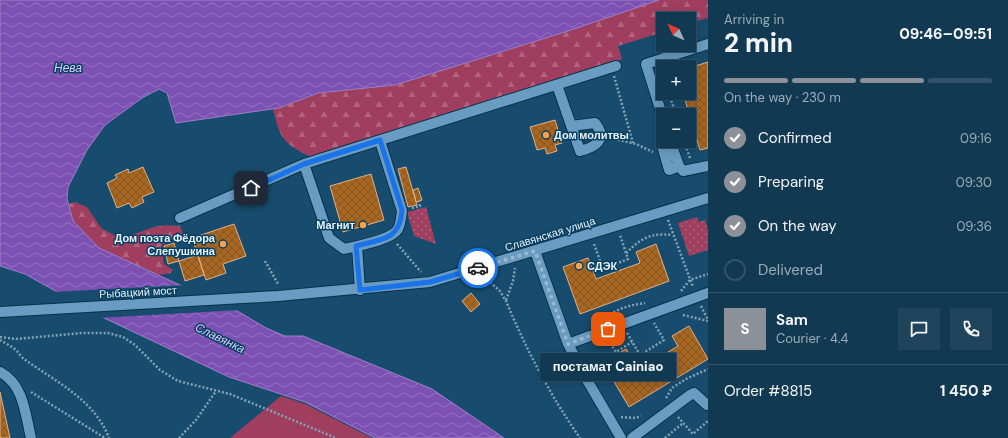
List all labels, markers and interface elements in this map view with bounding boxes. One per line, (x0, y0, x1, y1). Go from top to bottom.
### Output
text: Arriving in (724, 11, 784, 28)
north arrow (656, 12, 696, 52)
map controls (656, 12, 696, 148)
text: 09:46–09:51 (899, 24, 992, 44)
text: 2 min (724, 26, 793, 60)
water label: Нева (54, 60, 82, 76)
button: + (656, 60, 696, 100)
text: On the way · 230 m (724, 89, 841, 106)
button: − (656, 108, 696, 148)
icon: check (724, 127, 746, 149)
place label: Дом молитвы (554, 128, 629, 142)
text: Confirmed (758, 128, 832, 148)
marker: Дом молитвы (541, 130, 551, 140)
text: 09:16 (960, 130, 992, 147)
pin (234, 171, 268, 205)
icon: check (724, 171, 746, 193)
text: Preparing (758, 172, 824, 192)
text: 09:30 (956, 174, 992, 191)
icon: home (240, 177, 262, 199)
street label: Славянская улица (503, 213, 598, 254)
icon: check (724, 215, 746, 237)
text: On the way (758, 216, 837, 236)
place label: Магнит (316, 218, 356, 232)
text: 09:36 (956, 218, 992, 235)
marker: Магнит (358, 220, 368, 230)
place label: Дом поэта Фёдора Слепушкина (114, 231, 216, 258)
marker: Дом поэта Фёдора Слепушкина (218, 239, 228, 249)
courier (458, 248, 498, 288)
icon: car (467, 257, 489, 279)
place label: СДЭК (587, 259, 617, 273)
text: Delivered (758, 260, 823, 280)
marker: СДЭК (574, 261, 584, 271)
street label: Рыбацкий мост (99, 283, 177, 301)
button: chat (898, 308, 940, 350)
button: phone (950, 308, 992, 350)
text: Sam (776, 310, 808, 330)
pin (591, 312, 625, 346)
icon: bag (597, 318, 619, 340)
water label: Славянка (192, 319, 248, 357)
text: S (740, 319, 750, 339)
text: Courier · 4.4 (776, 330, 848, 347)
callout: постамат Cainiao (540, 353, 676, 381)
text: постамат Cainiao (553, 358, 663, 375)
text: Order #8815 (724, 381, 812, 401)
text: 1 450 ₽ (940, 381, 992, 401)

